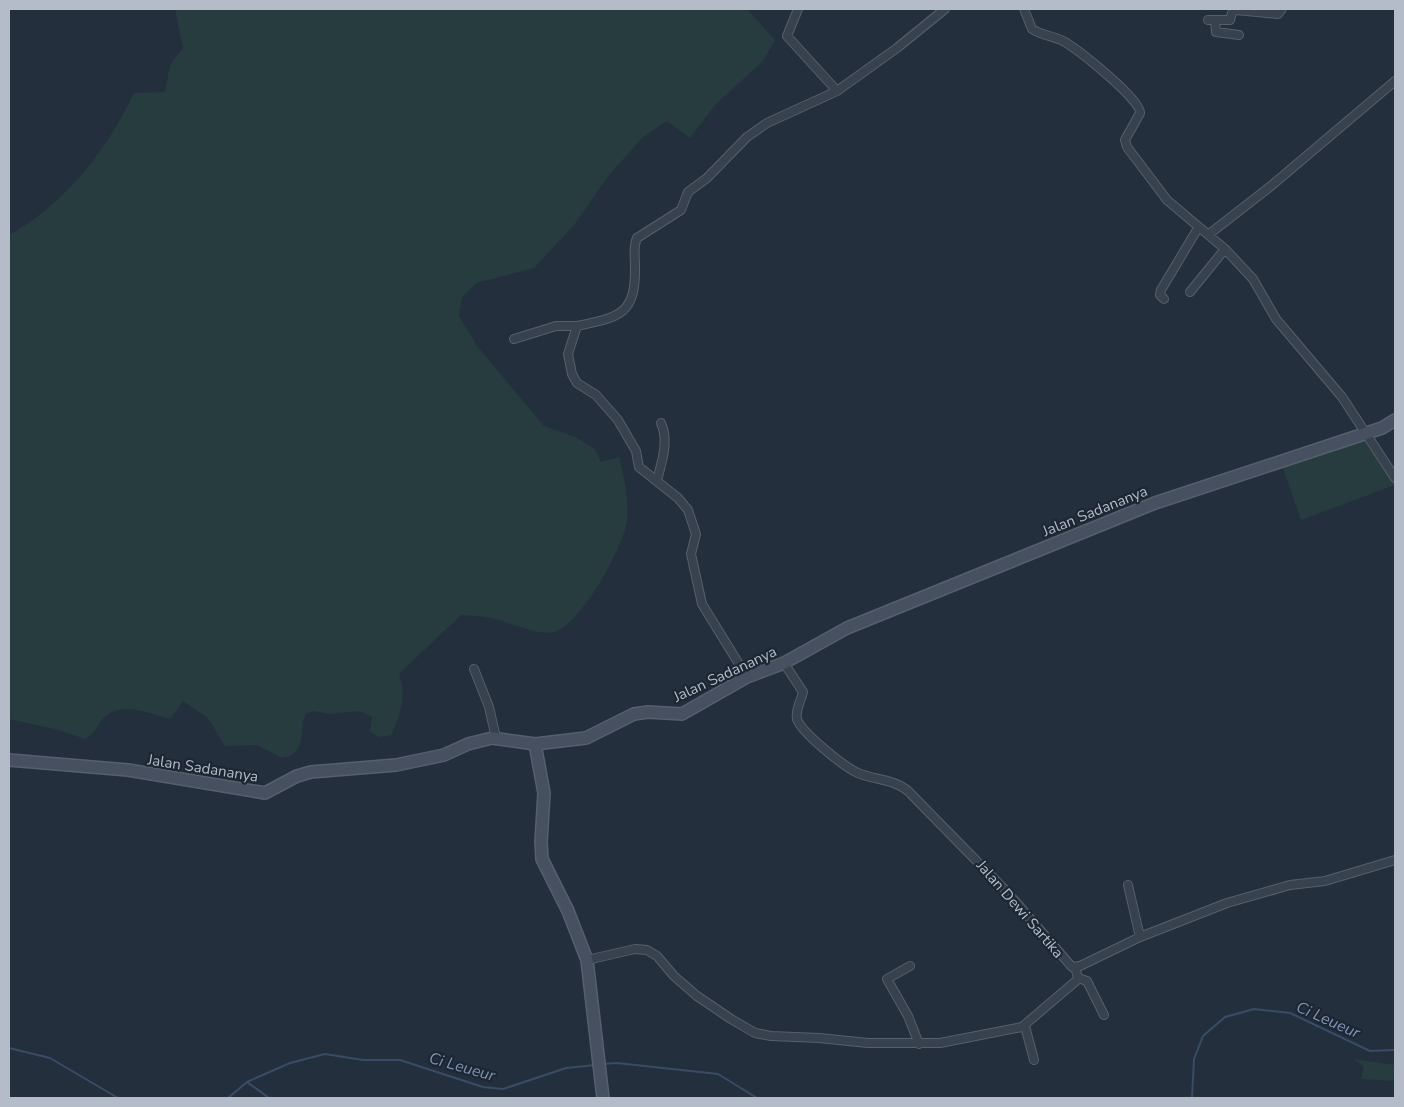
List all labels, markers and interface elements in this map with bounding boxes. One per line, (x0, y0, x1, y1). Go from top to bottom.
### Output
street label: Jalan Sadananya (1038, 481, 1151, 542)
street label: Jalan Sadananya (669, 641, 780, 707)
street label: Jalan Sadananya (145, 749, 260, 787)
street label: Jalan Dewi Sartika (971, 855, 1068, 962)
water label: Ci Leueur (1293, 996, 1365, 1044)
water label: Ci Leueur (426, 1047, 499, 1087)

